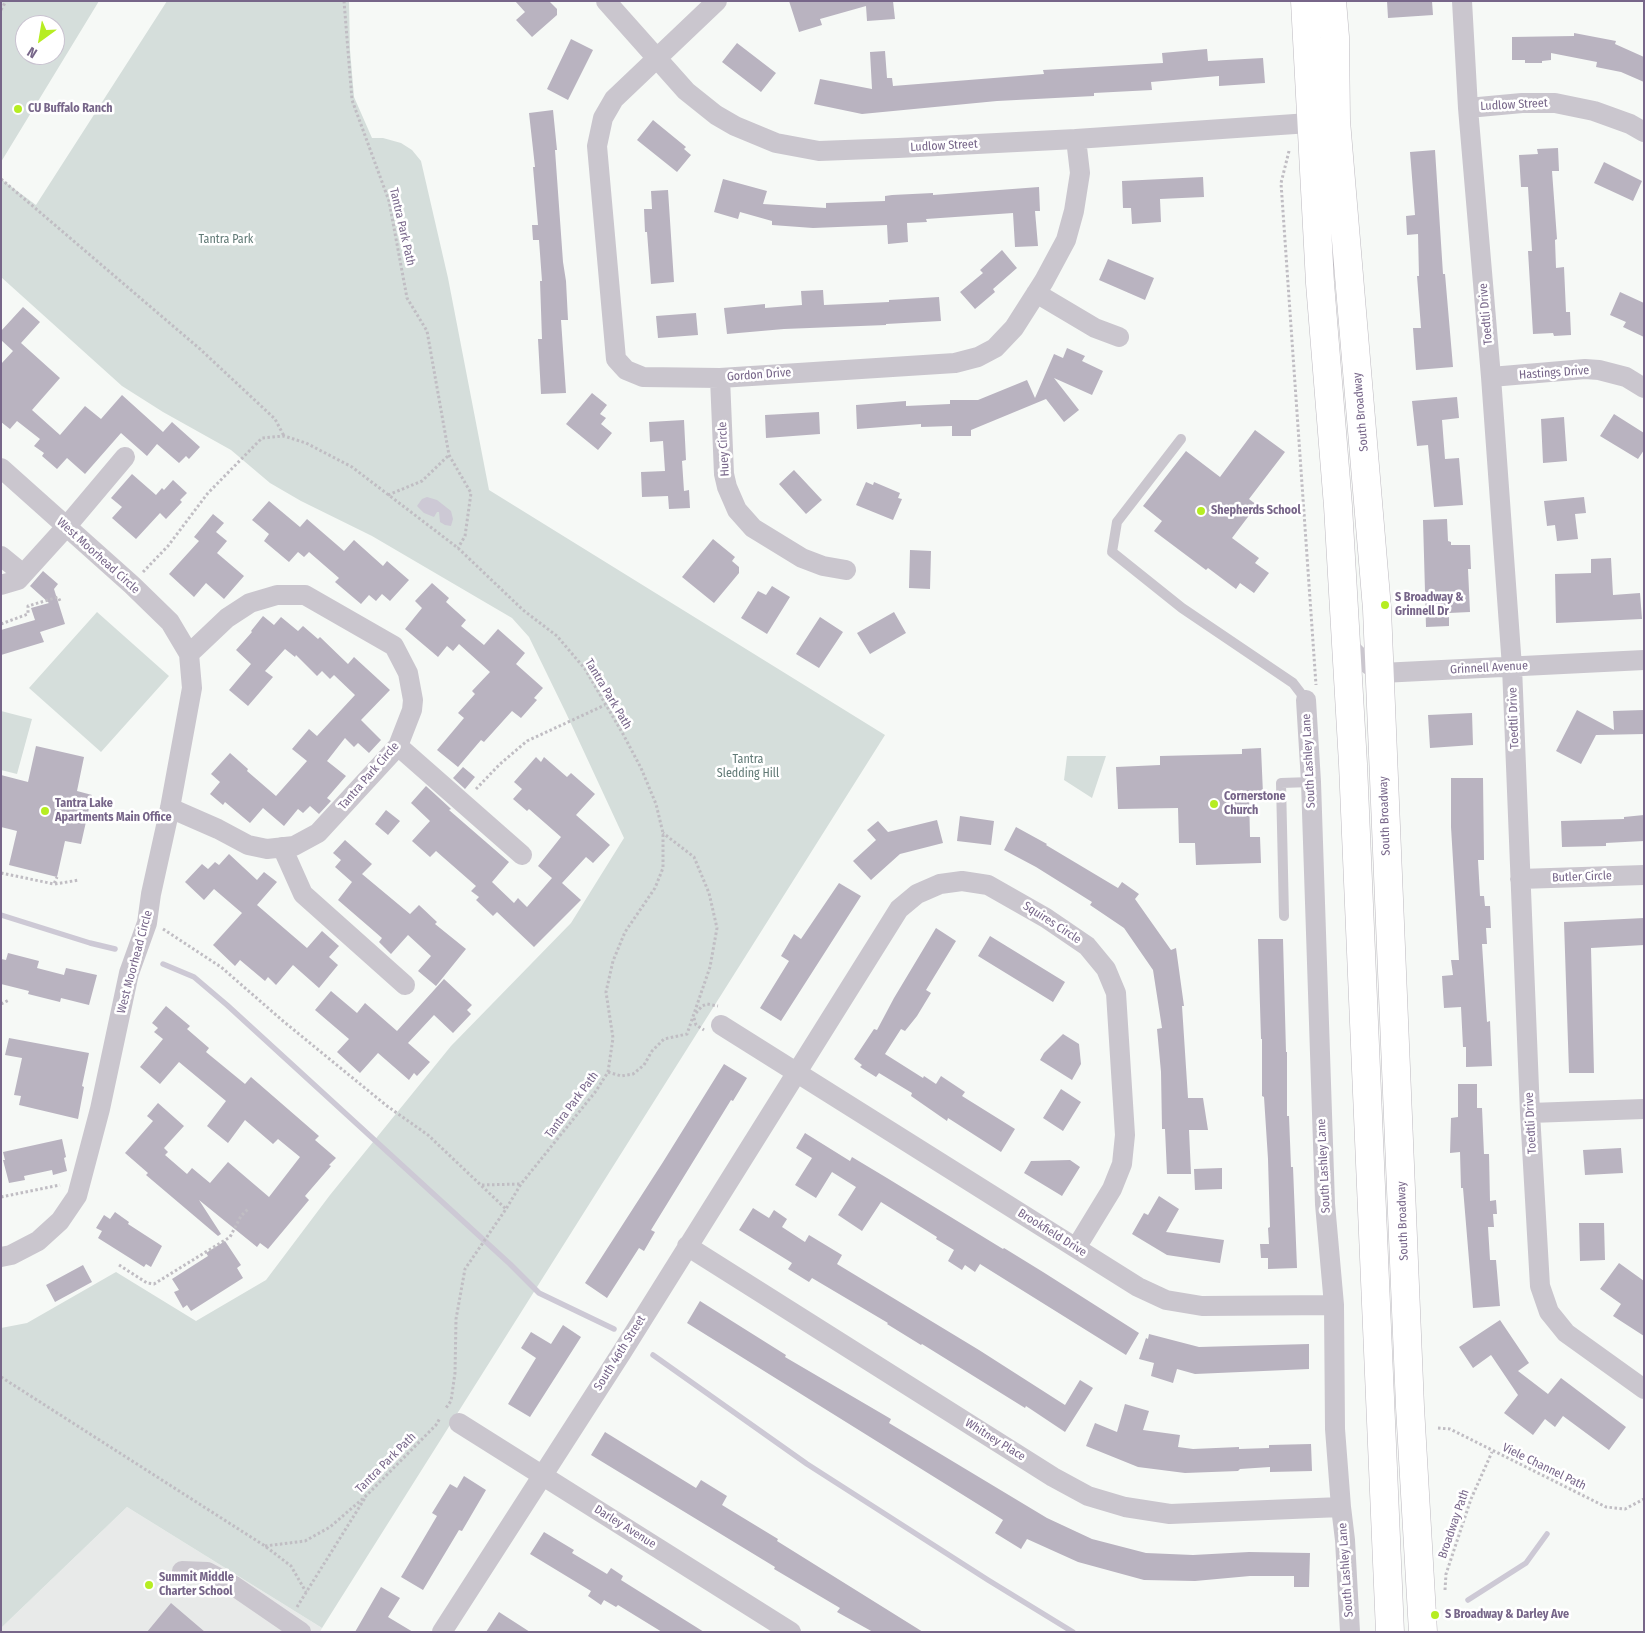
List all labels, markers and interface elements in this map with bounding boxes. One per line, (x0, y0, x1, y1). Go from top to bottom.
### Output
north arrow (15, 15, 65, 65)
text: N (24, 43, 40, 62)
street label: Ludlow Street (1480, 96, 1548, 114)
place label: CU Buffalo Ranch (28, 102, 113, 116)
marker: CU Buffalo Ranch (12, 103, 24, 115)
street label: Ludlow Street (910, 137, 978, 155)
street label: Tantra Park Path (386, 187, 418, 267)
park label: Tantra Park (199, 233, 253, 247)
street label: Toedtli Drive (1476, 283, 1496, 345)
street label: Hastings Drive (1518, 363, 1590, 383)
street label: Gordon Drive (726, 366, 792, 384)
street label: South Broadway (1350, 372, 1372, 452)
street label: Huey Circle (715, 421, 733, 477)
place label: Shepherds School (1211, 504, 1301, 518)
marker: Shepherds School (1195, 505, 1207, 517)
street label: West Moorhead Circle (54, 515, 142, 597)
place label: S Broadway & Grinnell Dr (1395, 591, 1464, 619)
marker: S Broadway & Grinnell Dr (1379, 599, 1391, 611)
street label: Tantra Park Path (581, 656, 635, 732)
street label: Grinnell Avenue (1450, 659, 1528, 677)
street label: Toedtli Drive (1506, 687, 1522, 749)
street label: South Lashley Lane (1299, 713, 1319, 809)
street label: Tantra Park Circle (336, 739, 402, 813)
park label: Tantra Sledding Hill (717, 753, 779, 781)
street label: South Broadway (1376, 776, 1394, 856)
place label: Cornerstone Church (1224, 790, 1286, 818)
place label: Tantra Lake Apartments Main Office (55, 797, 172, 825)
marker: Cornerstone Church (1208, 798, 1220, 810)
marker: Tantra Lake Apartments Main Office (39, 805, 51, 817)
street label: Butler Circle (1552, 869, 1612, 885)
street label: Squires Circle (1020, 899, 1084, 947)
street label: West Moorhead Circle (114, 909, 156, 1015)
street label: Tantra Park Path (542, 1069, 602, 1141)
street label: Toedtli Drive (1522, 1092, 1540, 1154)
street label: South Lashley Lane (1314, 1118, 1334, 1214)
street label: South Broadway (1394, 1181, 1412, 1261)
street label: Brookfield Drive (1015, 1206, 1089, 1260)
street label: South 46th Street (591, 1313, 649, 1393)
street label: Whitney Place (962, 1416, 1028, 1464)
street label: Tantra Park Path (353, 1430, 419, 1496)
street label: Viele Channel Path (1500, 1440, 1588, 1494)
street label: Broadway Path (1435, 1487, 1473, 1561)
street label: Darley Avenue (591, 1502, 659, 1552)
street label: South Lashley Lane (1336, 1522, 1356, 1618)
place label: Summit Middle Charter School (159, 1571, 234, 1599)
marker: Summit Middle Charter School (143, 1579, 155, 1591)
place label: S Broadway & Darley Ave (1445, 1608, 1569, 1622)
marker: S Broadway & Darley Ave (1429, 1609, 1441, 1621)

